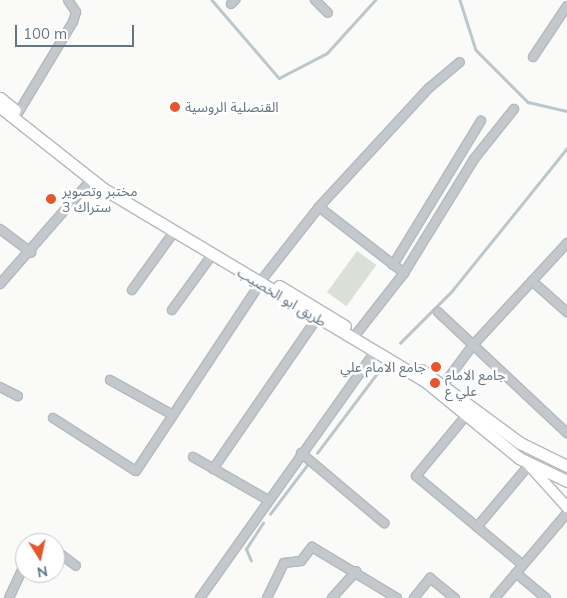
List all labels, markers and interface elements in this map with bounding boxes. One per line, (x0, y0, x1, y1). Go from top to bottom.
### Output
scale bar (18, 15, 136, 47)
text: 100 m (23, 24, 67, 43)
place label: القنصلية الروسية (185, 99, 279, 115)
marker: القنصلية الروسية (169, 101, 181, 113)
place label: مختبر وتصوير ستراك 3 (62, 183, 138, 216)
marker: مختبر وتصوير ستراك 3 (44, 192, 58, 206)
street label: طريق ابو الخصيب (234, 264, 330, 330)
place label: جامع الامام علي (340, 359, 426, 375)
marker: جامع الامام علي (430, 361, 442, 373)
place label: جامع الامام علي ع (445, 367, 505, 400)
marker: جامع الامام علي ع (429, 377, 441, 389)
north arrow (15, 533, 65, 583)
text: N (36, 562, 49, 582)

